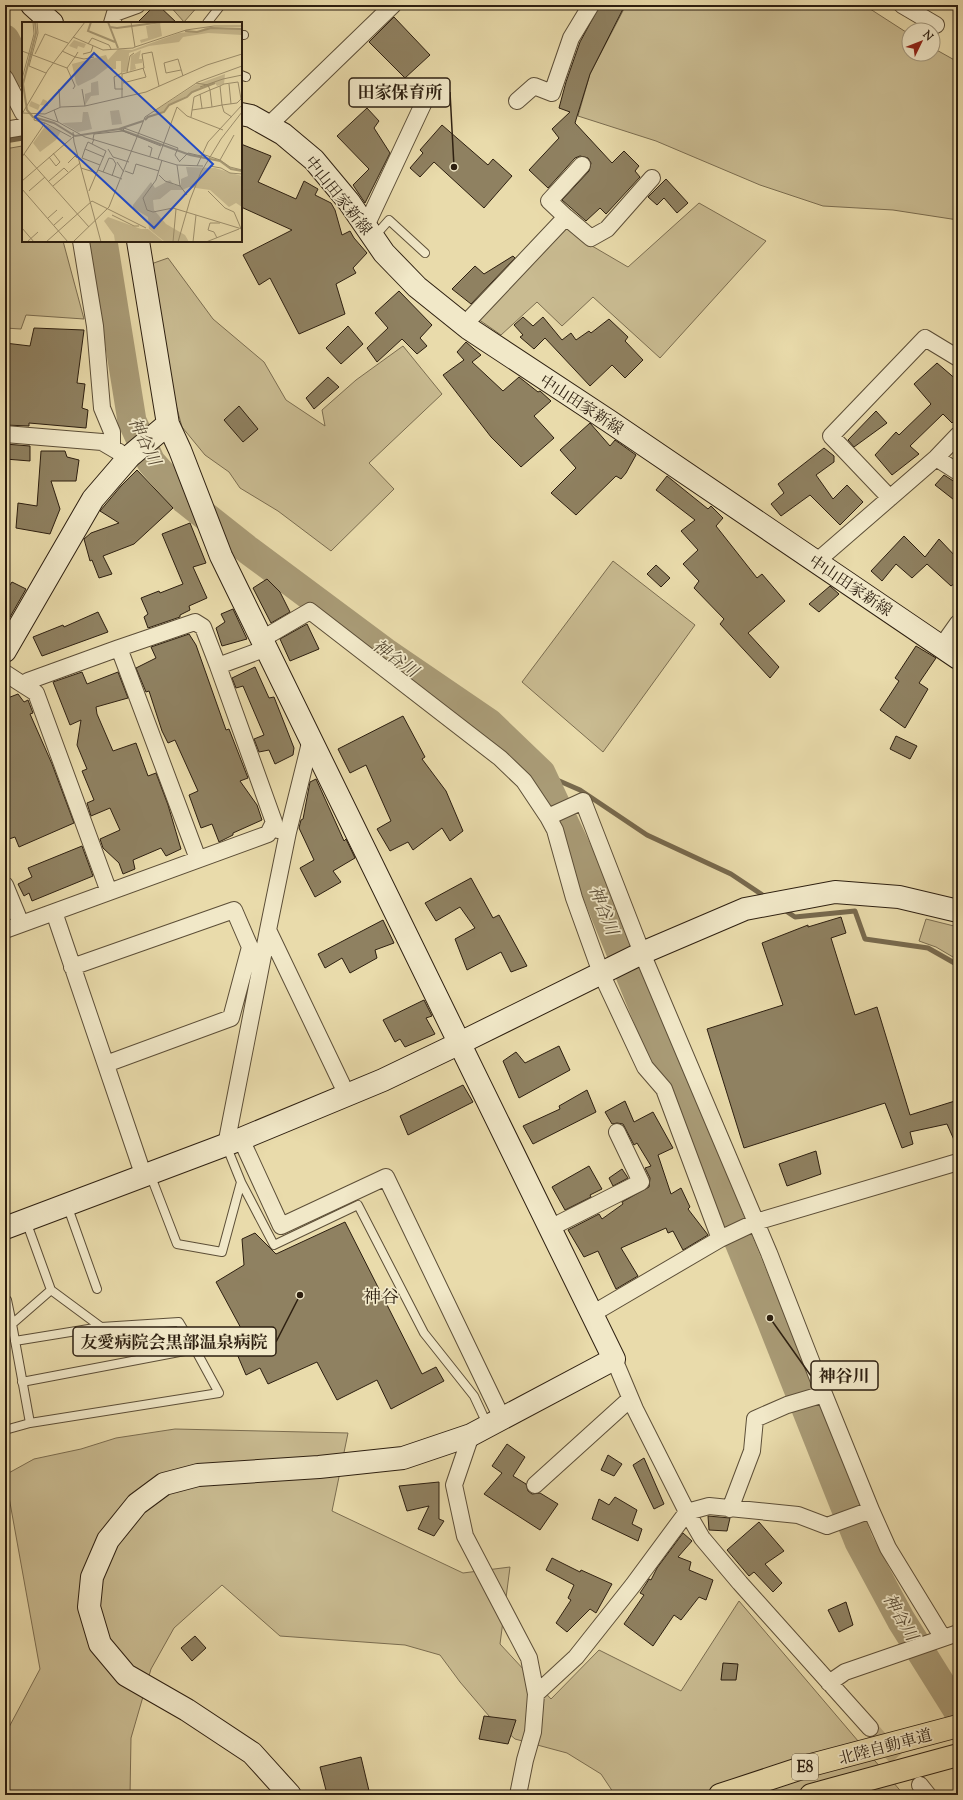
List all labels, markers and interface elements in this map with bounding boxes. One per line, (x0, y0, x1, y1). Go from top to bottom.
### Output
inset map (22, 22, 242, 242)
north arrow (901, 22, 941, 62)
text: N (918, 26, 937, 45)
callout: 田家保育所 (349, 78, 450, 107)
text: 田家保育所 (358, 82, 443, 106)
street label: 中山田家新線 (298, 152, 376, 241)
street label: 中山田家新線 (534, 370, 627, 442)
water label: 神谷川 (121, 414, 166, 472)
street label: 中山田家新線 (803, 551, 896, 623)
water label: 神谷川 (367, 635, 424, 685)
water label: 神谷川 (581, 883, 624, 941)
district label: 神谷 (363, 1286, 399, 1312)
callout: 友愛病院会黒部温泉病院 (73, 1327, 276, 1356)
text: 友愛病院会黒部温泉病院 (81, 1332, 268, 1356)
callout: 神谷川 (811, 1361, 878, 1390)
text: 神谷川 (819, 1366, 870, 1390)
water label: 神谷川 (876, 1590, 923, 1648)
street label: 北陸自動車道 (836, 1725, 935, 1772)
road number: E8 (792, 1754, 818, 1780)

